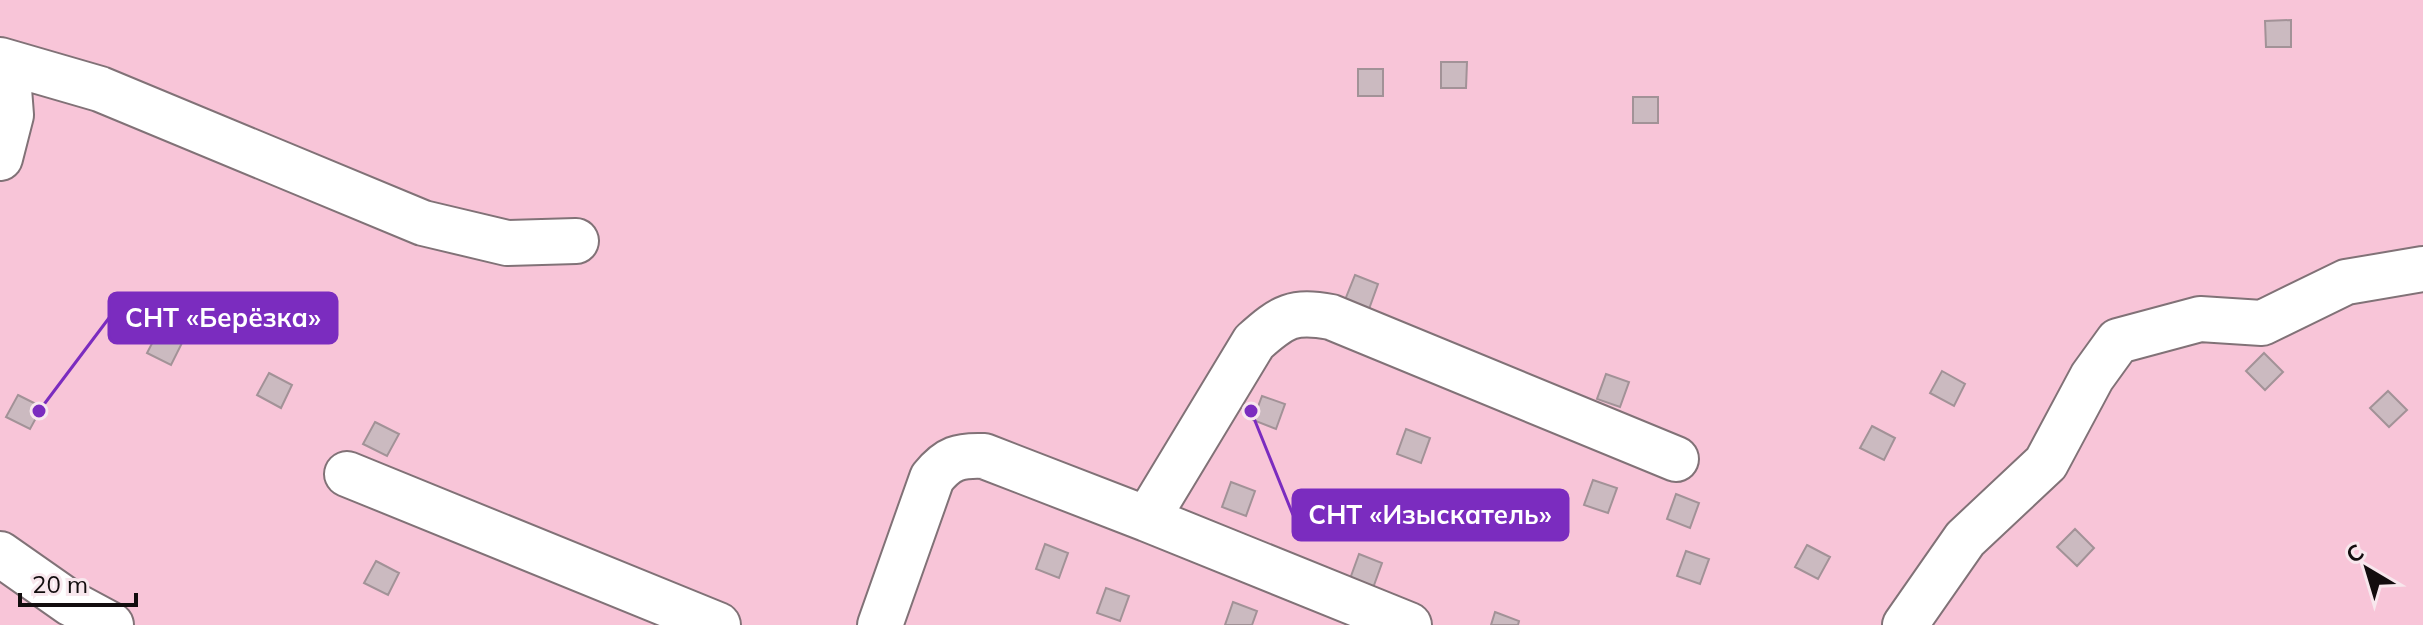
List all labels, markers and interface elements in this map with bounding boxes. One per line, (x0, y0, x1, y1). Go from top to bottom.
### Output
callout: СНТ «Берёзка» (109, 293, 337, 343)
text: СНТ «Берёзка» (125, 301, 321, 334)
callout: СНТ «Изыскатель» (1293, 490, 1568, 540)
text: СНТ «Изыскатель» (1308, 498, 1552, 531)
north arrow (2327, 529, 2407, 609)
text: С (2340, 538, 2369, 569)
scale bar (20, 557, 136, 607)
text: 20 m (32, 569, 88, 599)

